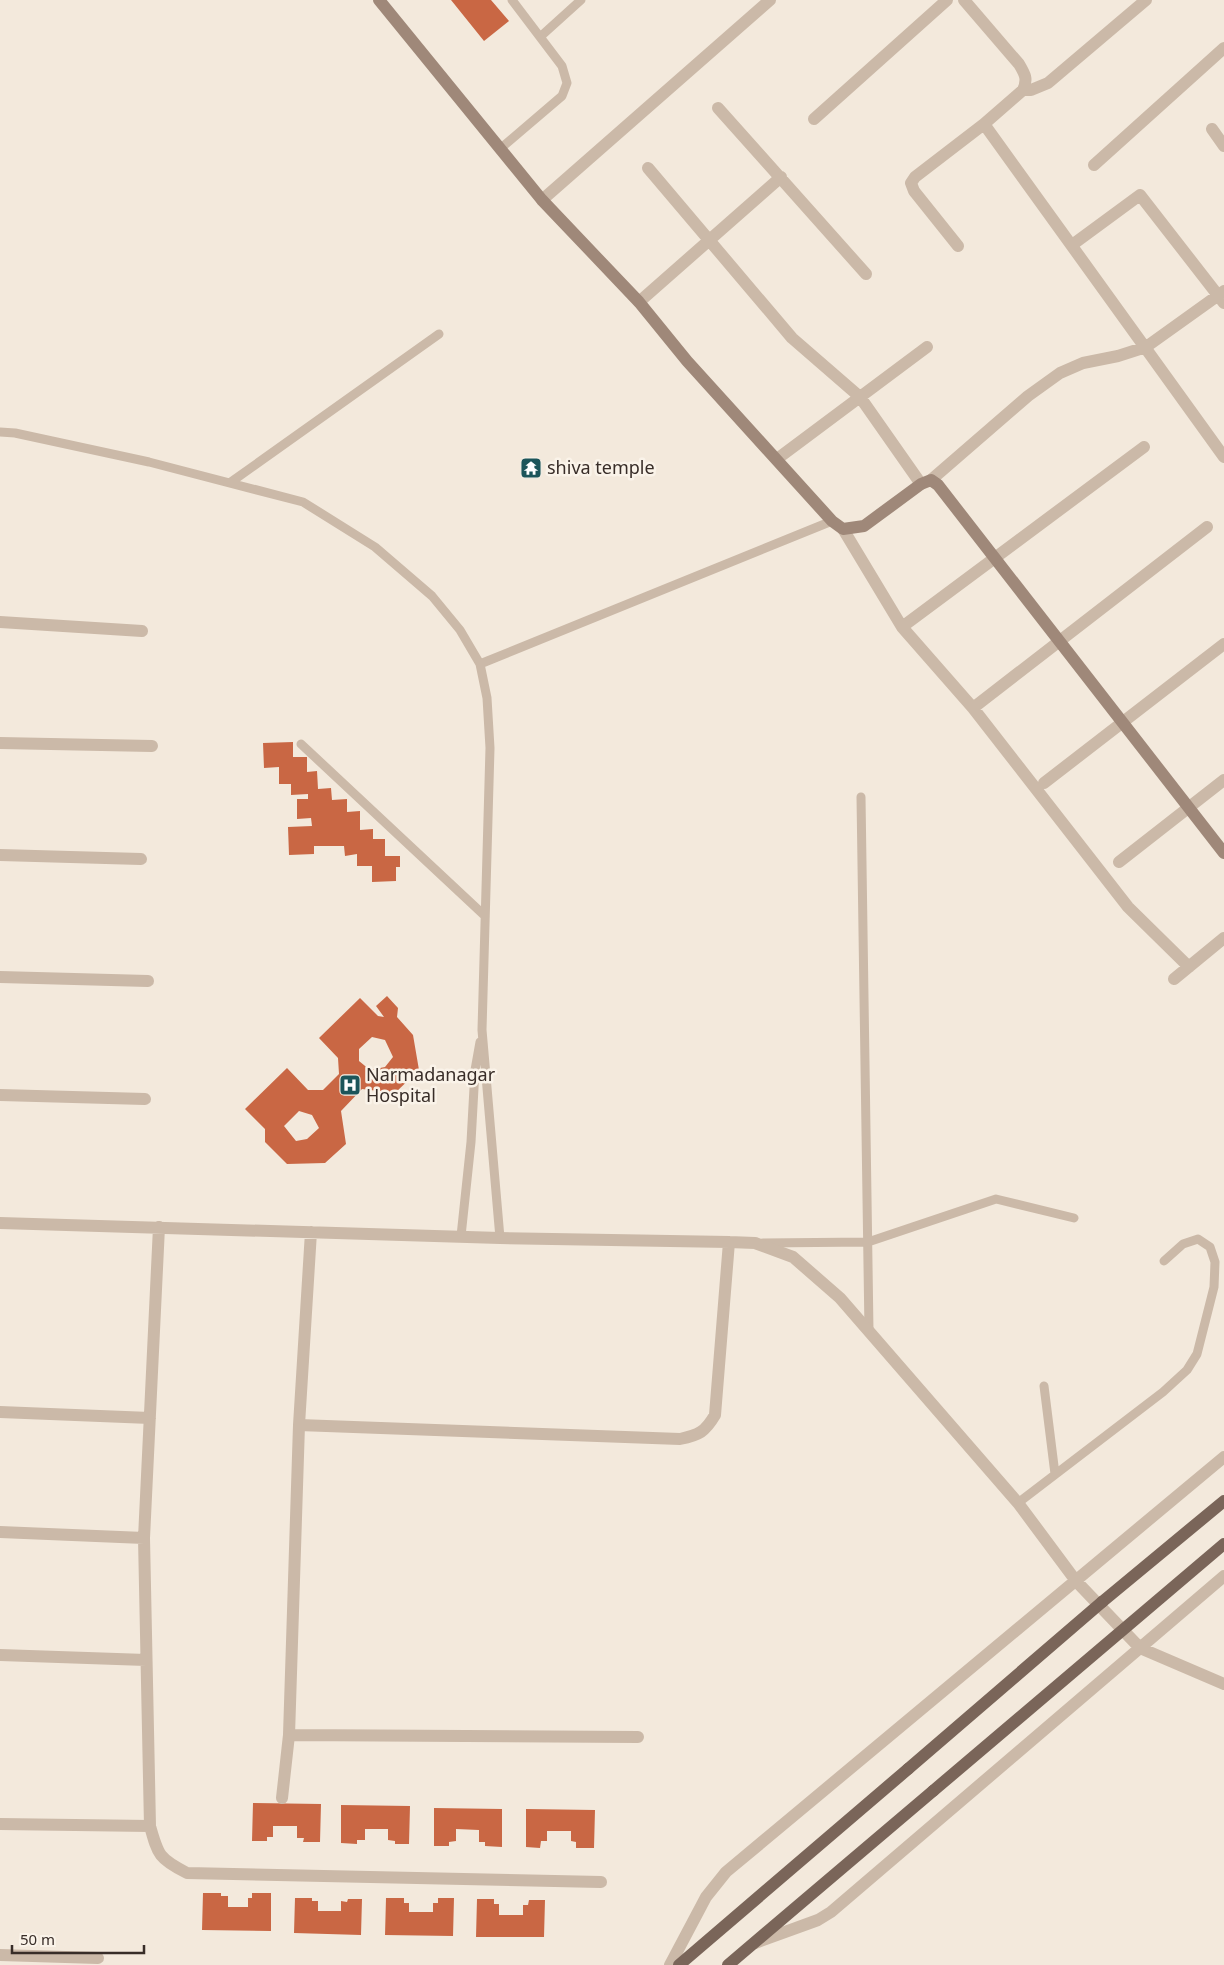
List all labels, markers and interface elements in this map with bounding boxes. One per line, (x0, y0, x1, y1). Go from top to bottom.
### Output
place label: shiva temple (547, 455, 655, 479)
temple icon: shiva temple (519, 456, 543, 480)
place label: Narmadanagar Hospital (366, 1062, 496, 1107)
hospital icon: Narmadanagar Hospital (338, 1073, 362, 1097)
scale bar (12, 1922, 145, 1954)
text: 50 m (20, 1929, 55, 1949)

